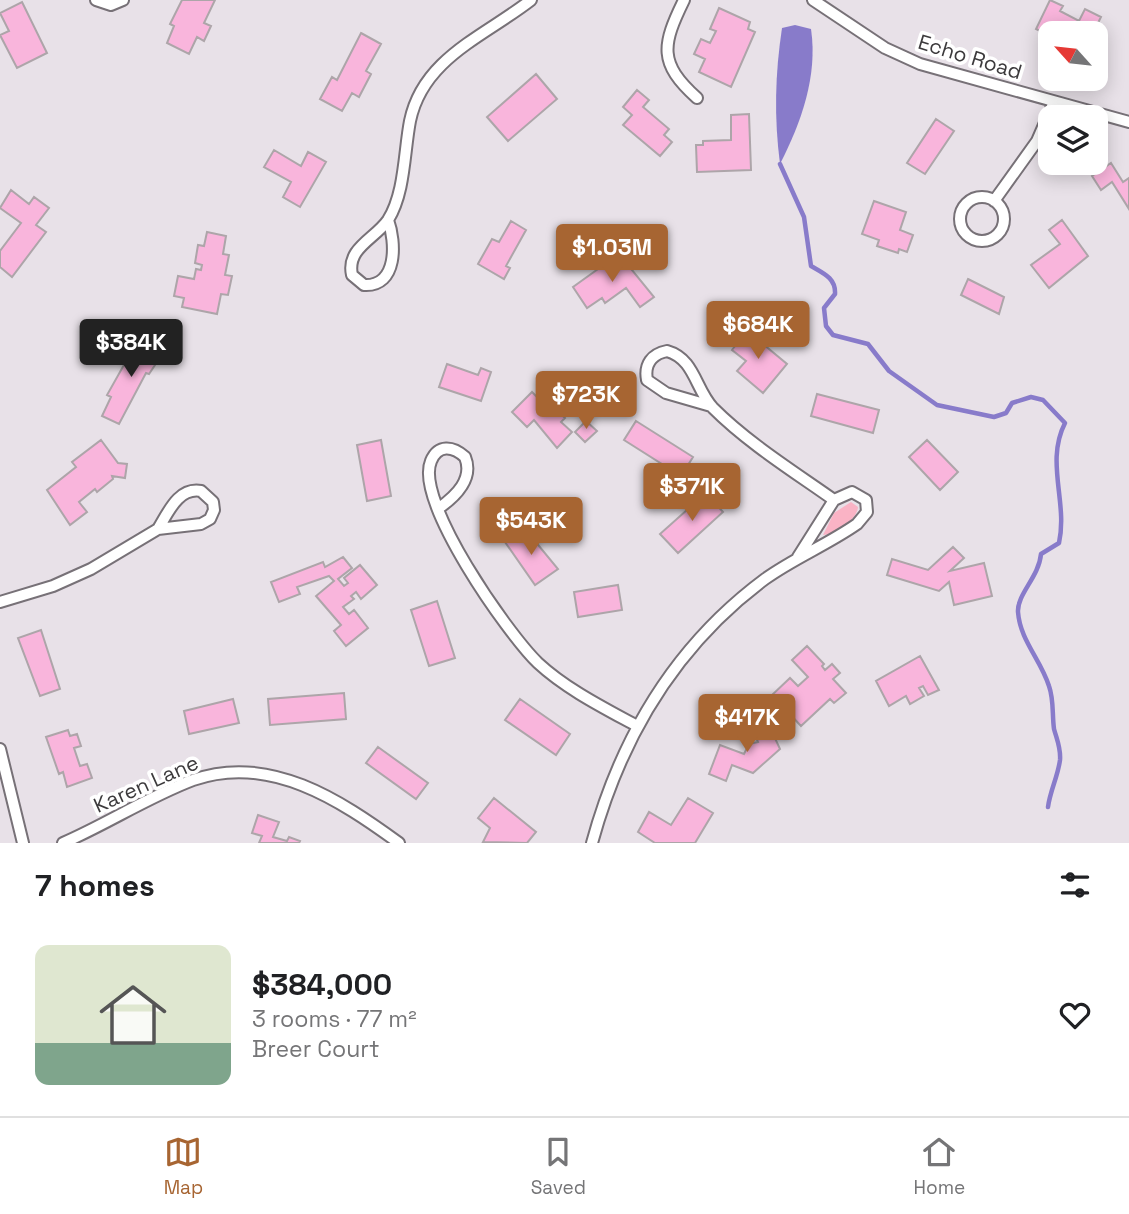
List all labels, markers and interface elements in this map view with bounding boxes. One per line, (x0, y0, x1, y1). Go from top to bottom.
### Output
north arrow (1038, 21, 1108, 91)
map controls (1038, 21, 1108, 175)
street label: Echo Road (915, 28, 1025, 85)
button: layers (1038, 105, 1108, 175)
pin: $1.03M (555, 224, 669, 284)
text: $1.03M (572, 232, 652, 262)
pin: $684K (709, 302, 807, 361)
text: $684K (723, 309, 793, 339)
pin: $384K (82, 320, 180, 379)
text: $384K (96, 327, 166, 357)
pin: $723K (537, 372, 635, 431)
text: $723K (552, 379, 620, 409)
pin: $371K (643, 463, 741, 523)
text: $371K (659, 471, 725, 501)
pin: $543K (482, 498, 580, 557)
text: $543K (496, 505, 566, 535)
pin: $417K (698, 694, 796, 754)
text: $417K (714, 702, 780, 732)
street label: Karen Lane (89, 748, 202, 819)
text: 7 homes (35, 866, 155, 905)
icon: filters (1056, 866, 1094, 904)
text: $384,000 (252, 965, 392, 1004)
icon: home (91, 973, 175, 1057)
icon: heart (1056, 996, 1094, 1034)
text: 3 rooms · 77 m² (252, 1004, 417, 1034)
text: Breer Court (252, 1034, 380, 1064)
tab: Map (164, 1133, 203, 1200)
tab: Saved (531, 1133, 586, 1200)
tab: Home (913, 1133, 965, 1200)

